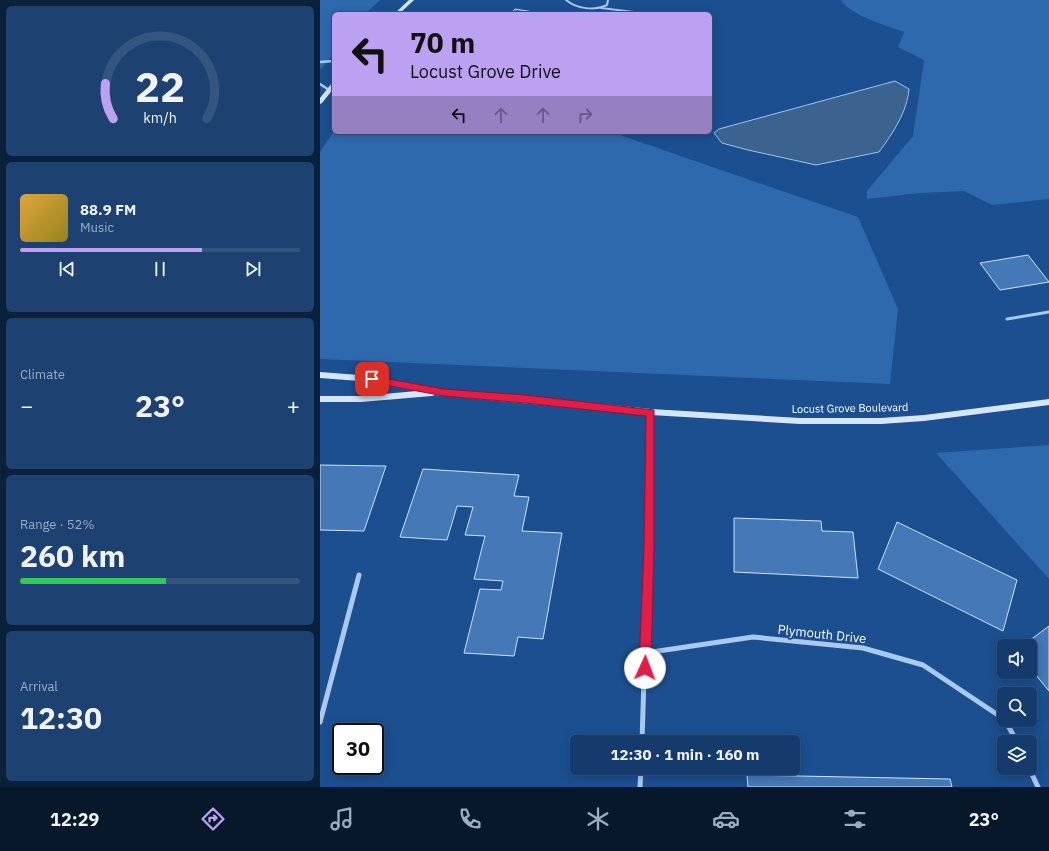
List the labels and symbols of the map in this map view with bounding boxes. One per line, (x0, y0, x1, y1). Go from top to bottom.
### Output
pin (355, 362, 389, 396)
street label: Locust Grove Boulevard (791, 400, 909, 416)
street label: Plymouth Drive (777, 621, 867, 647)
position arrow (624, 647, 666, 689)
speed limit sign: 30 (332, 723, 384, 775)

